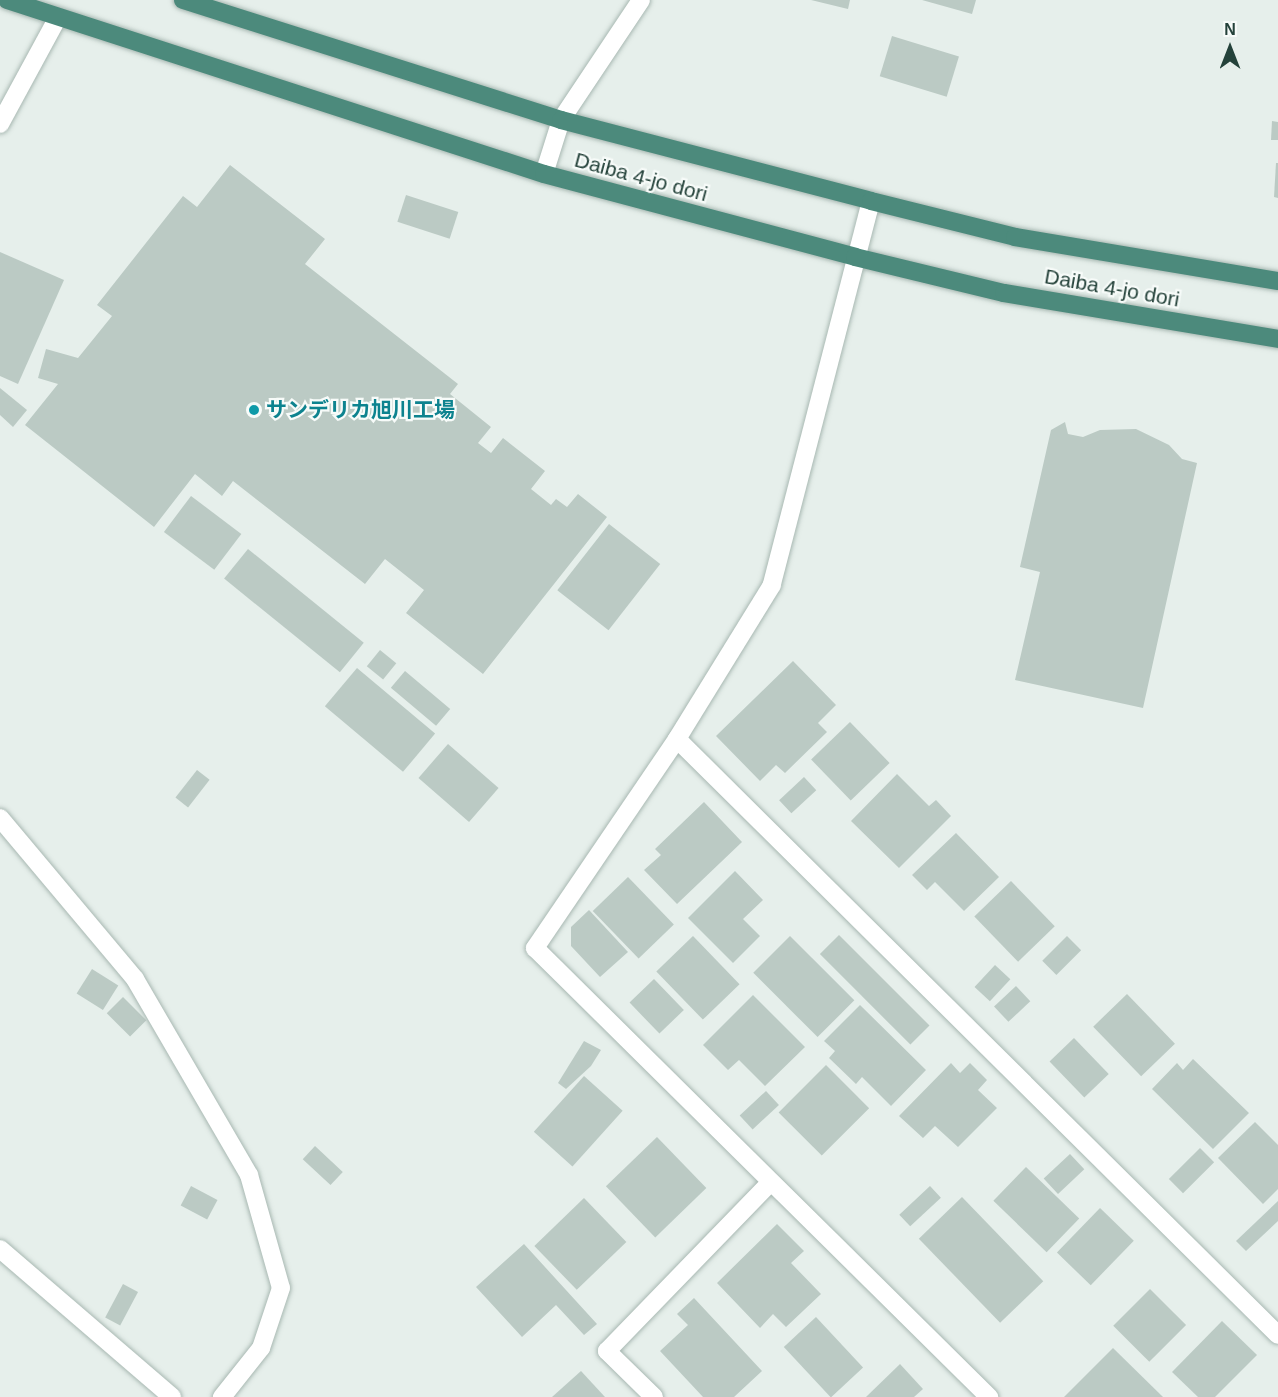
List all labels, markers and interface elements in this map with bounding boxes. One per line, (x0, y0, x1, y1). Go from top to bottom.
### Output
north arrow (1200, 18, 1260, 78)
text: N (1224, 21, 1236, 38)
street label: Daiba 4-jo dori (572, 147, 710, 207)
street label: Daiba 4-jo dori (1043, 264, 1181, 312)
place label: サンデリカ旭川工場 (266, 397, 455, 423)
marker: サンデリカ旭川工場 (247, 403, 261, 417)

